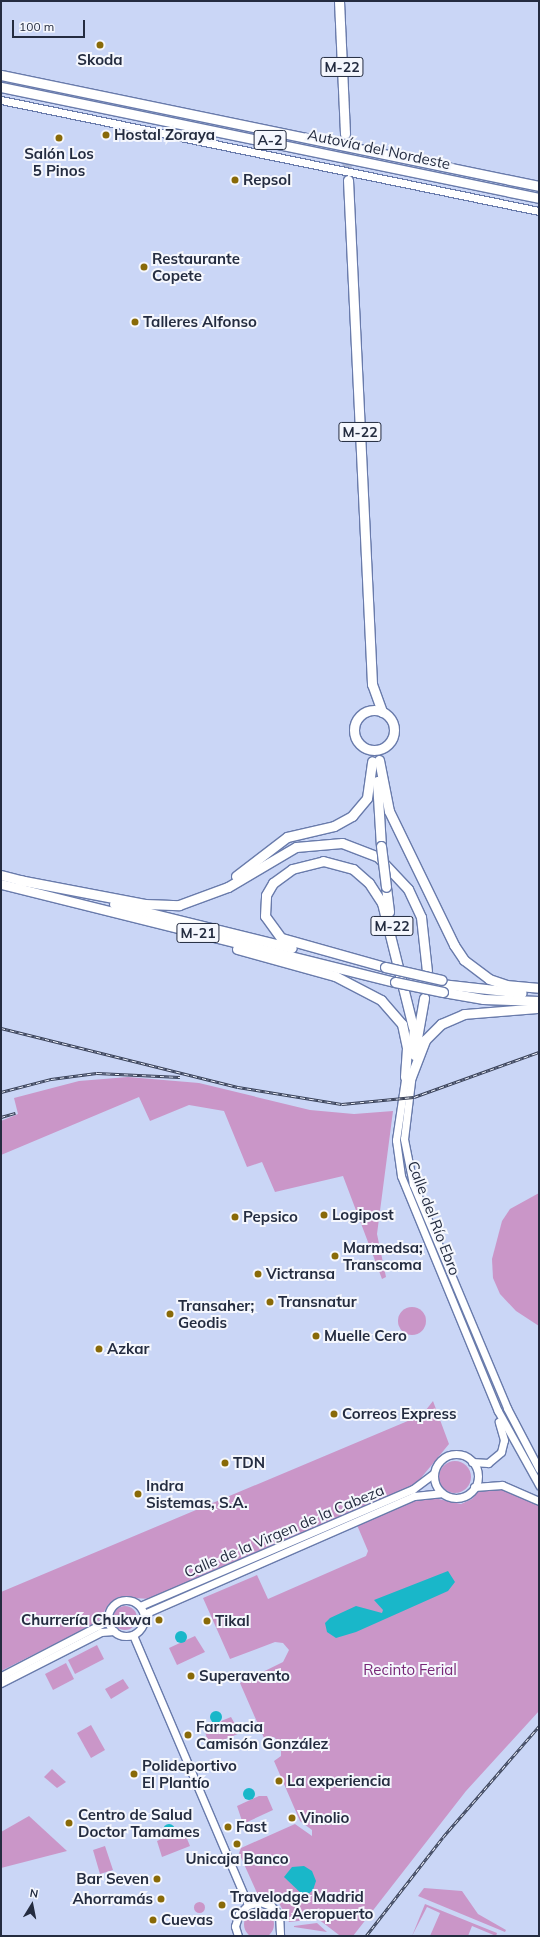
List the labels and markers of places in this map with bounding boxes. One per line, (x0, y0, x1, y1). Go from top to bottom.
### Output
marker: Skoda (95, 40, 105, 50)
place label: Skoda (77, 51, 123, 69)
place label: Hostal Zoraya (114, 126, 215, 144)
marker: Hostal Zoraya (101, 130, 111, 140)
marker: Salón Los 5 Pinos (54, 133, 64, 143)
place label: Salón Los 5 Pinos (24, 144, 94, 179)
place label: Repsol (243, 171, 291, 189)
marker: Repsol (230, 175, 240, 185)
place label: Restaurante Copete (152, 249, 240, 284)
marker: Restaurante Copete (139, 262, 149, 272)
place label: Talleres Alfonso (143, 313, 257, 331)
marker: Talleres Alfonso (130, 317, 140, 327)
place label: Logipost (332, 1206, 394, 1224)
place label: Pepsico (243, 1208, 298, 1226)
marker: Logipost (319, 1210, 329, 1220)
marker: Pepsico (230, 1212, 240, 1222)
place label: Marmedsa; Transcoma (343, 1238, 423, 1273)
marker: Marmedsa; Transcoma (330, 1251, 340, 1261)
place label: Victransa (266, 1265, 335, 1283)
marker: Victransa (253, 1269, 263, 1279)
place label: Transnatur (278, 1293, 357, 1311)
place label: Transaher; Geodis (178, 1296, 254, 1331)
marker: Transnatur (265, 1297, 275, 1307)
marker: Transaher; Geodis (165, 1309, 175, 1319)
place label: Muelle Cero (324, 1327, 407, 1345)
marker: Muelle Cero (311, 1331, 321, 1341)
place label: Azkar (107, 1340, 150, 1358)
marker: Azkar (94, 1344, 104, 1354)
place label: Correos Express (342, 1405, 457, 1423)
marker: Correos Express (329, 1409, 339, 1419)
place label: TDN (233, 1454, 265, 1472)
marker: TDN (220, 1458, 230, 1468)
place label: Indra Sistemas, S.A. (146, 1476, 248, 1511)
marker: Indra Sistemas, S.A. (133, 1489, 143, 1499)
place label: Churrería Chukwa (21, 1611, 151, 1629)
place label: Tikal (215, 1612, 250, 1630)
marker: Churrería Chukwa (154, 1615, 164, 1625)
marker: Tikal (202, 1616, 212, 1626)
place label: Superavento (199, 1667, 290, 1685)
marker: Superavento (186, 1671, 196, 1681)
place label: Farmacia Camisón González (196, 1717, 328, 1752)
marker: Farmacia Camisón González (183, 1730, 193, 1740)
place label: Polideportivo El Plantío (142, 1756, 237, 1791)
marker: Polideportivo El Plantío (129, 1769, 139, 1779)
place label: La experiencia (287, 1772, 391, 1790)
marker: La experiencia (274, 1776, 284, 1786)
place label: Centro de Salud Doctor Tamames (78, 1805, 200, 1840)
place label: Vinolio (300, 1809, 349, 1827)
marker: Vinolio (287, 1813, 297, 1823)
marker: Centro de Salud Doctor Tamames (63, 1817, 75, 1829)
place label: Fast (236, 1818, 267, 1836)
marker: Fast (223, 1822, 233, 1832)
marker: Unicaja Banco (232, 1839, 242, 1849)
place label: Unicaja Banco (185, 1850, 289, 1868)
place label: Bar Seven (76, 1870, 149, 1888)
marker: Bar Seven (152, 1874, 162, 1884)
place label: Travelodge Madrid Coslada Aeropuerto (230, 1887, 373, 1922)
place label: Ahorramás (73, 1890, 153, 1908)
marker: Ahorramás (156, 1894, 166, 1904)
marker: Travelodge Madrid Coslada Aeropuerto (217, 1900, 227, 1910)
place label: Cuevas (161, 1911, 213, 1929)
marker: Cuevas (148, 1915, 158, 1925)

